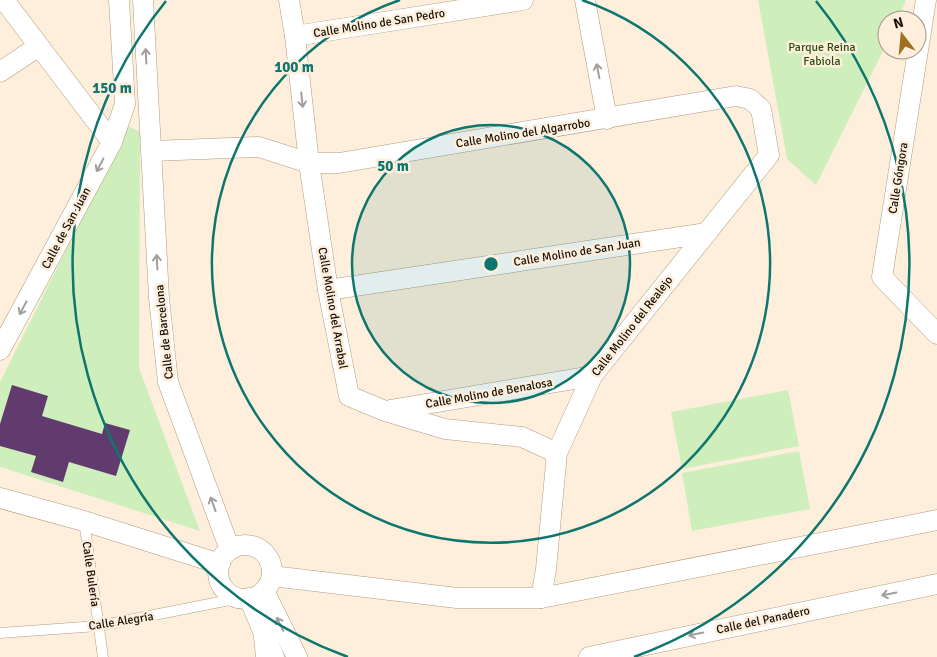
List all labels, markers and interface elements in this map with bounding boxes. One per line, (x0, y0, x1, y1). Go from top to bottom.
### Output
street label: Calle Molino de San Pedro (312, 6, 446, 41)
north arrow (877, 10, 927, 60)
text: N (892, 13, 906, 32)
park label: Parque Reina Fabiola (788, 40, 856, 69)
one-way arrow (142, 48, 151, 64)
text: 100 m (274, 58, 314, 76)
one-way arrow (593, 63, 603, 79)
text: 150 m (92, 79, 132, 97)
one-way arrow (298, 92, 307, 108)
street label: Calle Molino del Algarrobo (455, 115, 591, 152)
street label: Calle Góngora (885, 141, 912, 215)
one-way arrow (95, 157, 105, 172)
text: 50 m (377, 157, 409, 175)
street label: Calle de San Juan (39, 185, 94, 272)
street label: Calle Molino de San Juan (513, 235, 642, 270)
street label: Calle Molino del Arrabal (314, 246, 351, 371)
one-way arrow (152, 255, 162, 271)
centre of rings (482, 255, 500, 273)
street label: Calle Molino del Realejo (588, 273, 676, 380)
street label: Calle de Barcelona (152, 284, 177, 380)
one-way arrow (18, 300, 28, 315)
street label: Calle Molino de Benalosa (424, 375, 554, 412)
one-way arrow (208, 497, 217, 512)
street label: Calle Bulería (78, 540, 103, 608)
one-way arrow (882, 590, 898, 599)
street label: Calle del Panadero (715, 603, 811, 638)
street label: Calle Alegría (87, 609, 155, 634)
one-way arrow (275, 617, 285, 632)
one-way arrow (688, 630, 704, 640)

